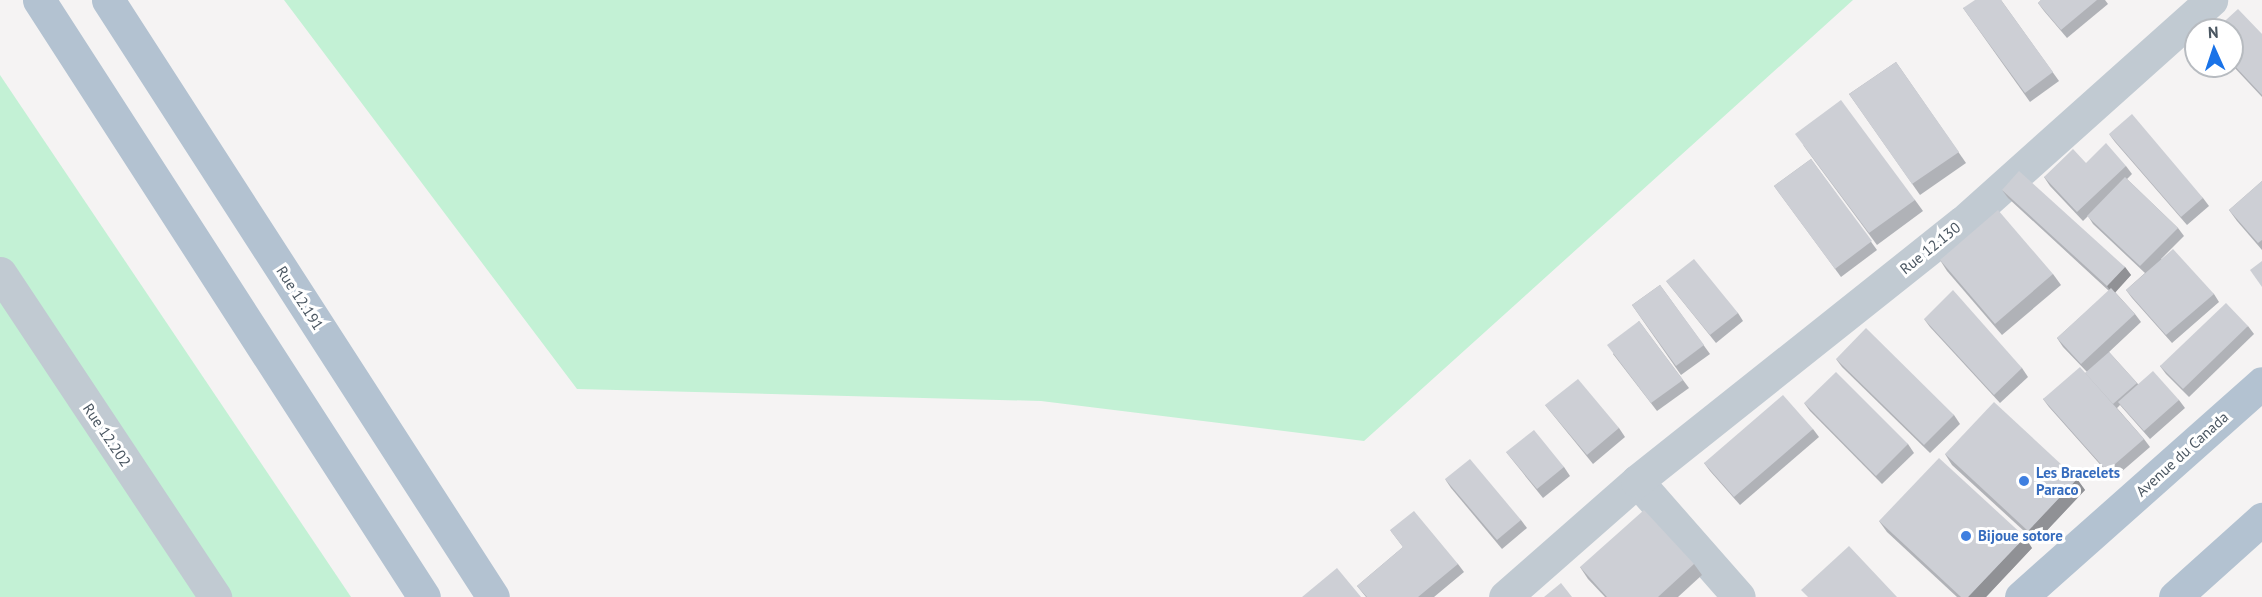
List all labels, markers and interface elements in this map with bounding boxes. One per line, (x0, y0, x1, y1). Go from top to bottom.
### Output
north arrow (2184, 18, 2244, 78)
text: N (2207, 22, 2219, 42)
street label: Rue 12.130 (1896, 218, 1964, 278)
street label: Rue 12.191 (273, 263, 327, 333)
street label: Rue 12.202 (79, 400, 135, 470)
street label: Avenue du Canada (2132, 408, 2232, 500)
place label: Les Bracelets Paraco (2036, 463, 2120, 498)
marker: Les Bracelets Paraco (2017, 474, 2031, 488)
place label: Bijoue sotore (1978, 527, 2063, 545)
marker: Bijoue sotore (1959, 529, 1973, 543)

